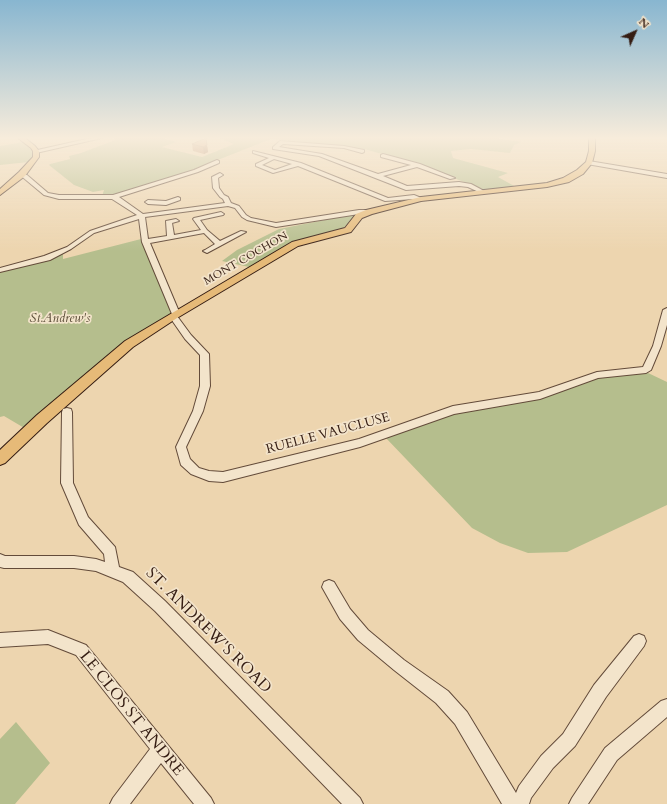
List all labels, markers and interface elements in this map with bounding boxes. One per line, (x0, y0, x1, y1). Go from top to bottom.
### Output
north arrow (615, 12, 655, 52)
text: N (635, 14, 653, 32)
street label: MONT COCHON (202, 230, 290, 288)
park label: St.Andrew's (30, 311, 90, 327)
street label: RUELLE VAUCLUSE (265, 410, 391, 458)
street label: ST. ANDREW'S ROAD (141, 564, 275, 698)
street label: LE CLOS ST ANDRE (75, 648, 187, 780)

